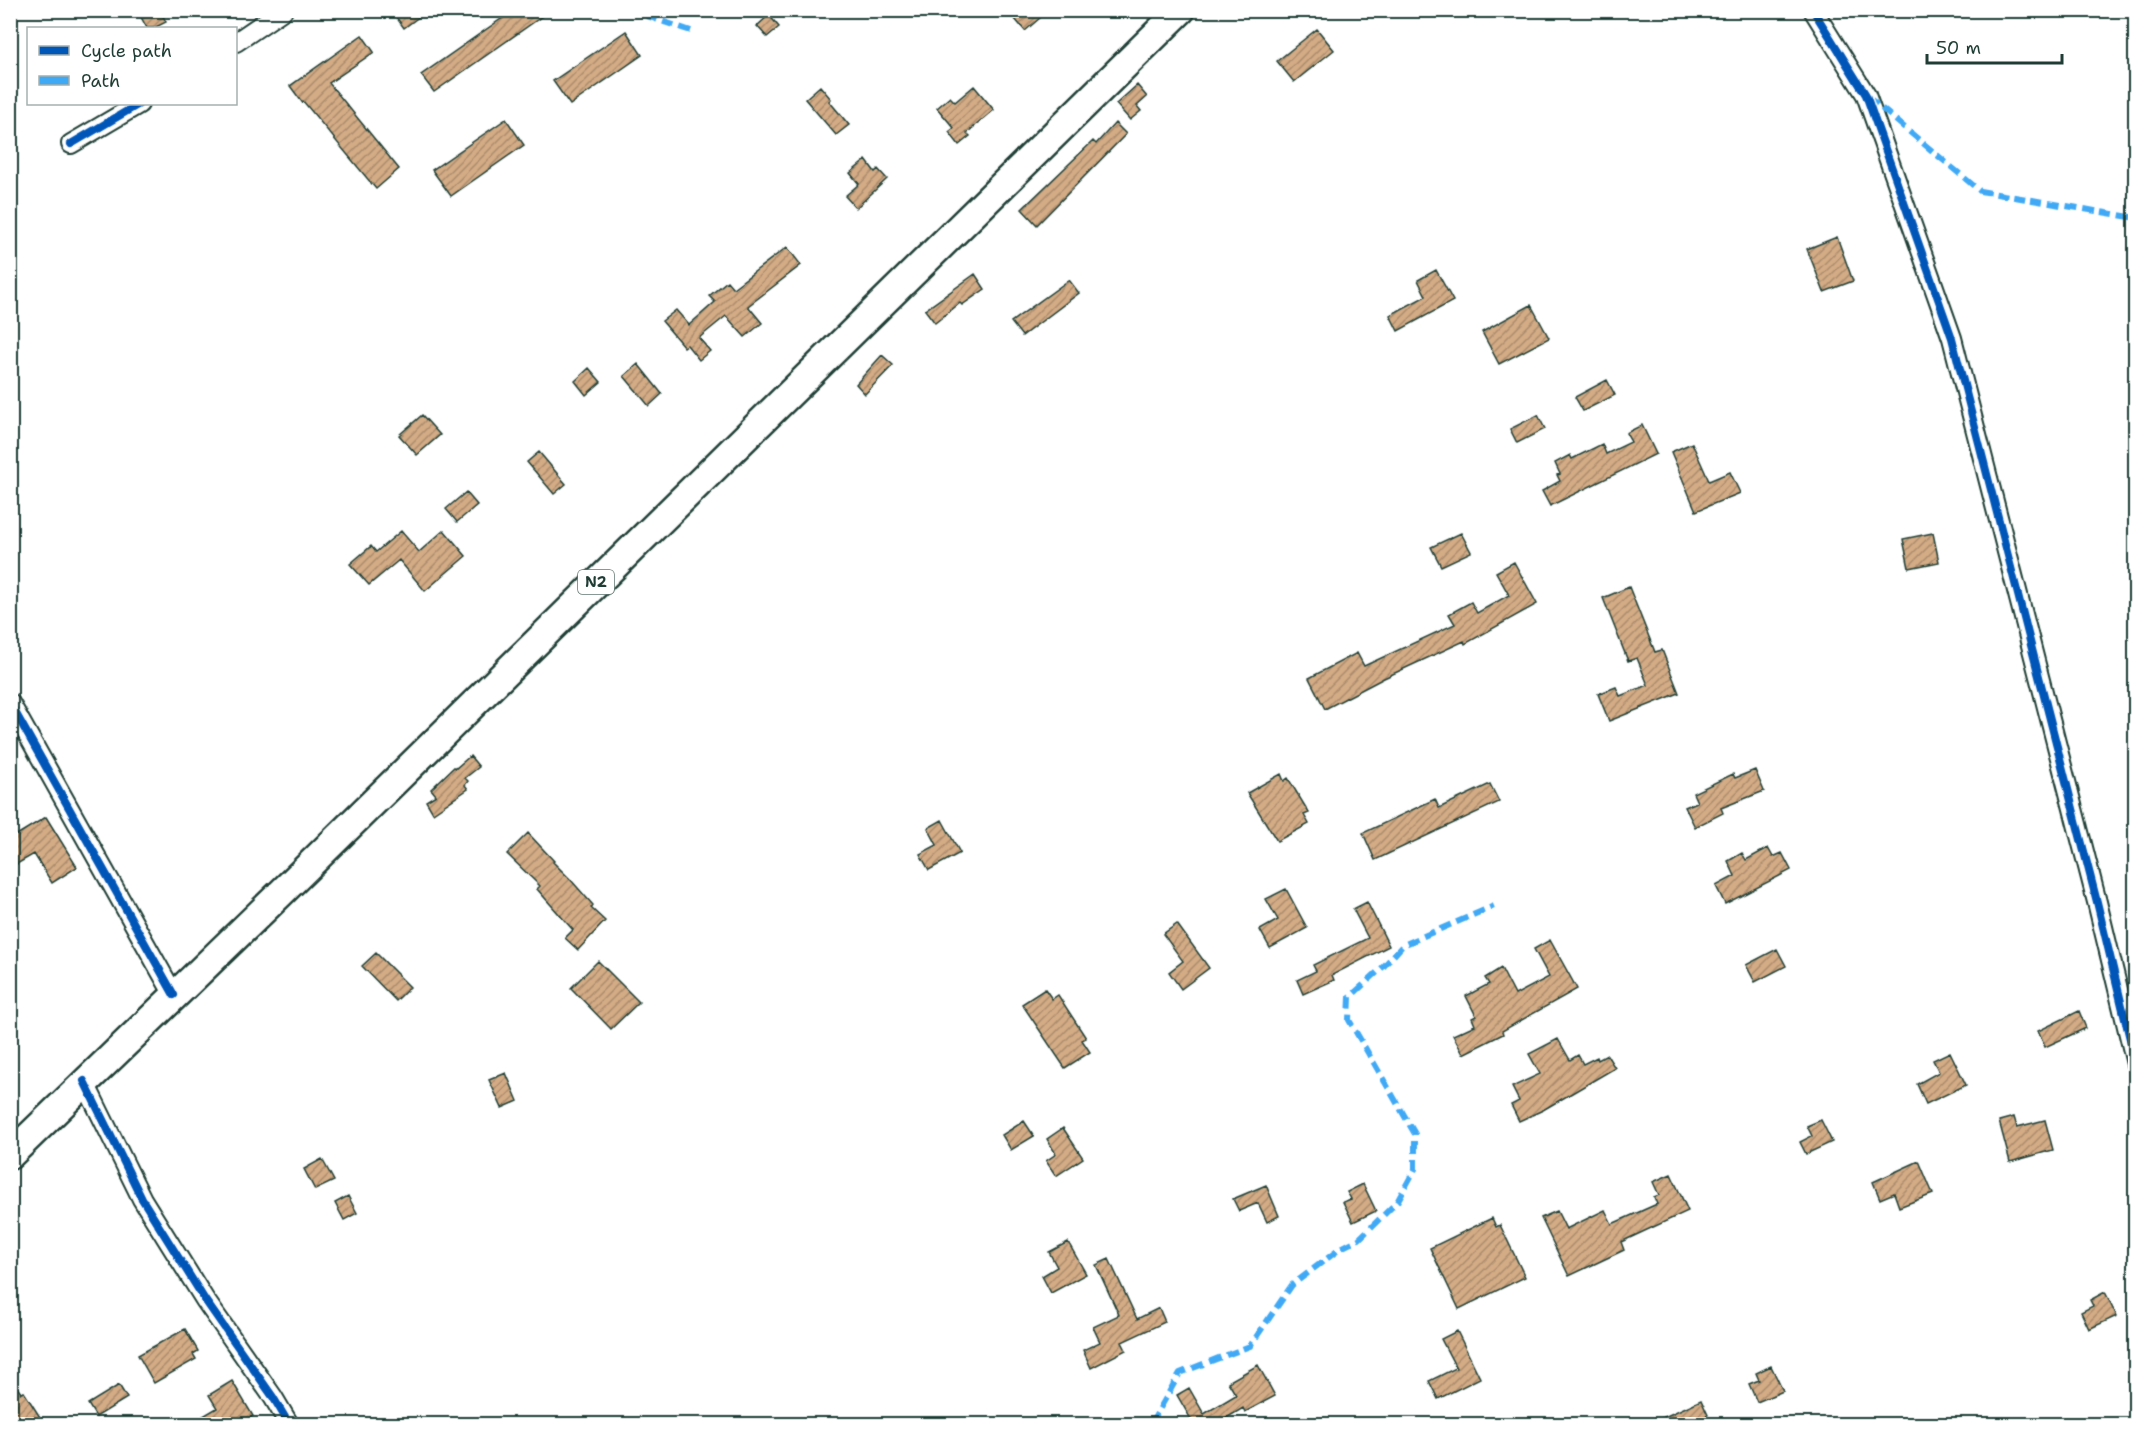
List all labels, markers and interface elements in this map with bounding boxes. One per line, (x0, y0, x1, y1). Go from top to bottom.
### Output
legend (27, 27, 237, 105)
scale bar (1927, 27, 2062, 65)
text: 50 m (1936, 36, 1981, 60)
text: Cycle path (81, 39, 172, 63)
text: Path (81, 69, 120, 93)
road number: N2 (578, 570, 614, 594)

